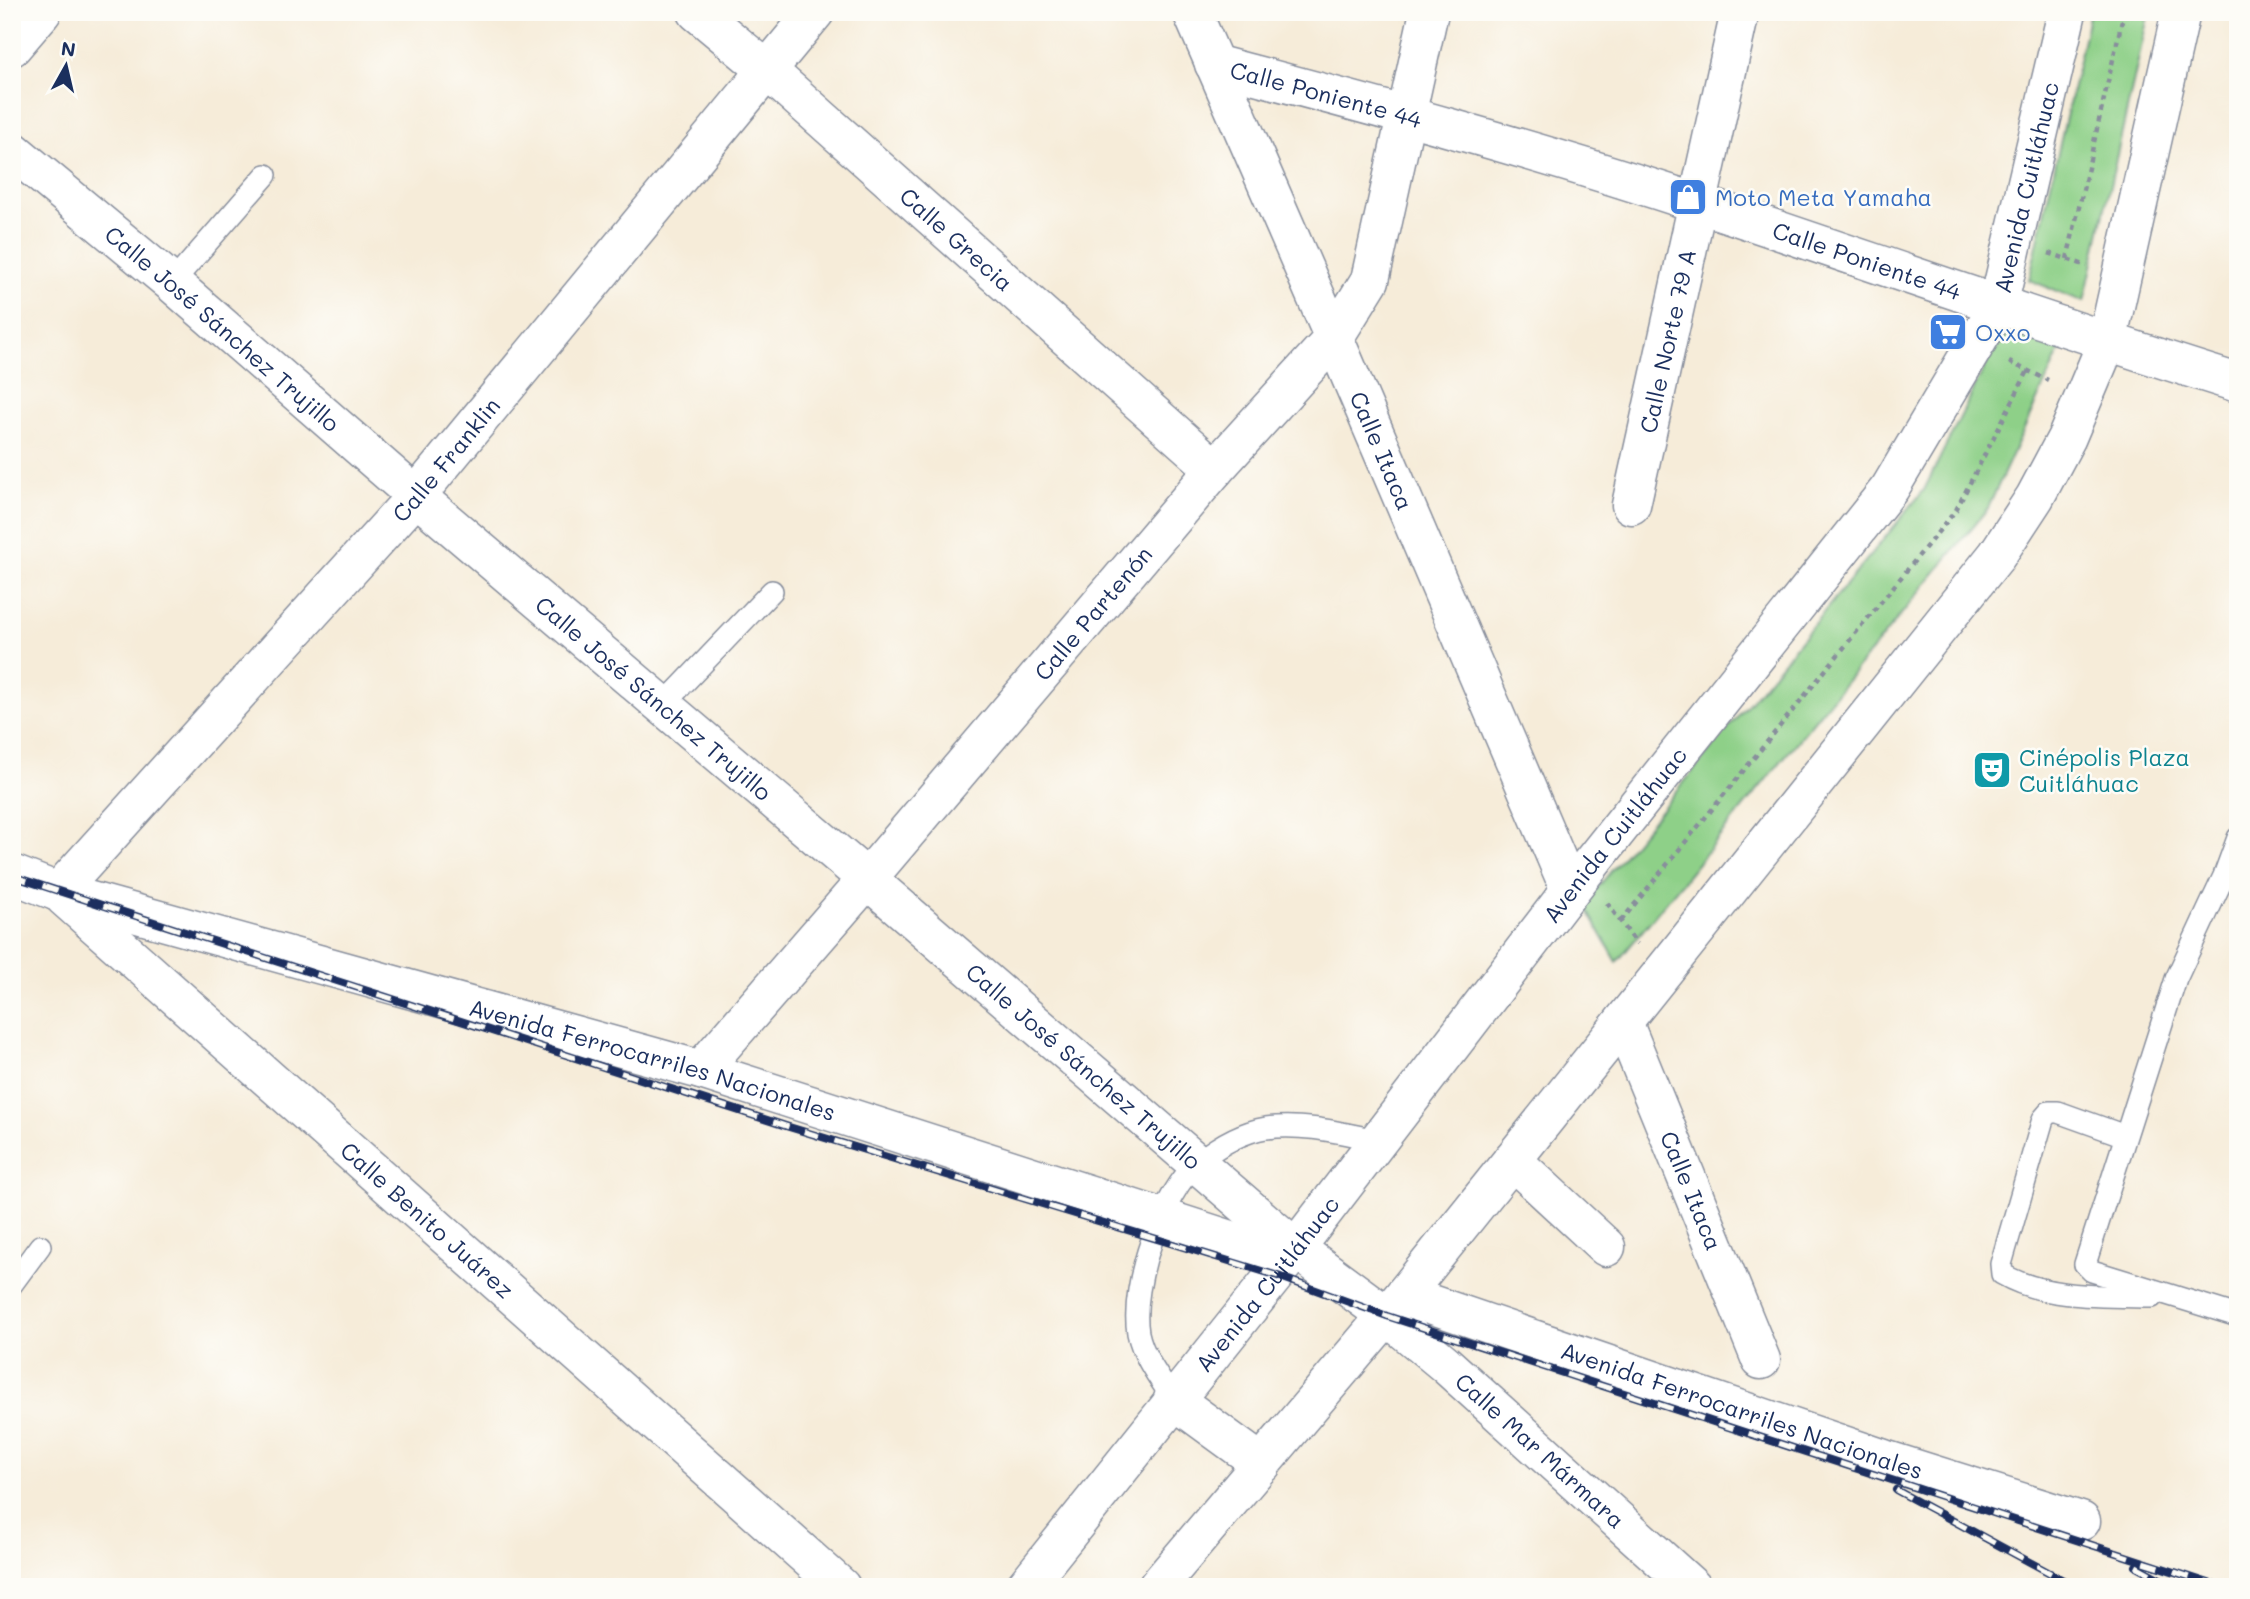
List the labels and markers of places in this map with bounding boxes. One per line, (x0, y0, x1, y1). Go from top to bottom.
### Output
shop icon: Moto Meta Yamaha (1667, 176, 1709, 218)
place label: Moto Meta Yamaha (1715, 182, 1932, 212)
supermarket icon: Oxxo (1927, 311, 1969, 353)
place label: Oxxo (1975, 317, 2030, 347)
place label: Cinépolis Plaza Cuitláhuac (2019, 742, 2190, 798)
theatre icon: Cinépolis Plaza Cuitláhuac (1971, 749, 2013, 791)

